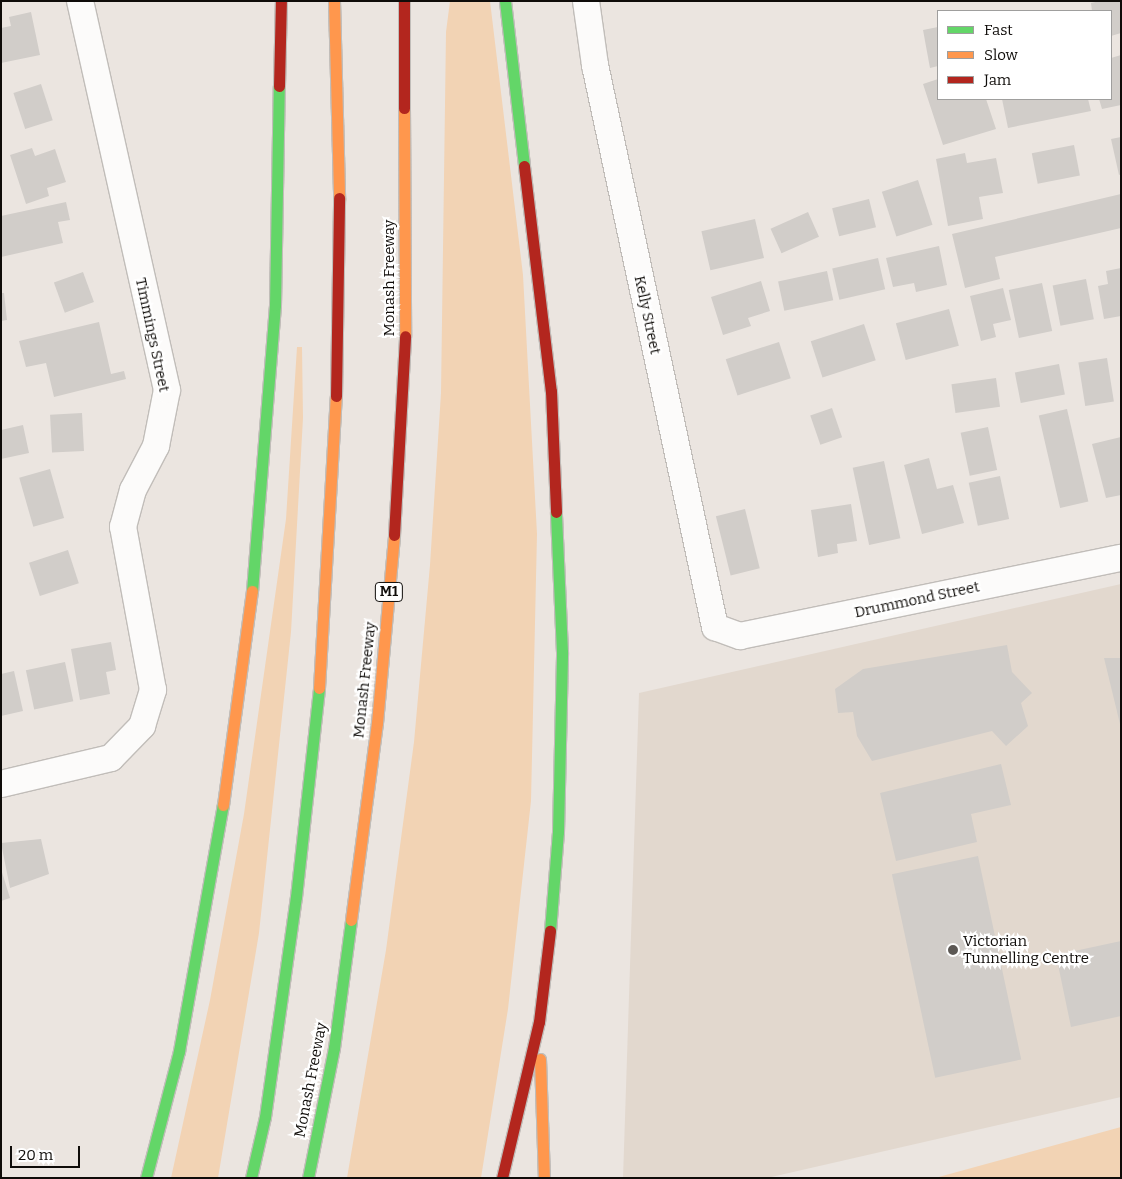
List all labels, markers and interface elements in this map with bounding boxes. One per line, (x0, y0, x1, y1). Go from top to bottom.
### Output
legend (937, 10, 1112, 100)
text: Fast (984, 21, 1013, 39)
text: Slow (984, 46, 1018, 64)
text: Jam (984, 71, 1011, 89)
street label: Monash Freeway (381, 220, 399, 336)
street label: Kelly Street (630, 274, 664, 356)
street label: Timmings Street (131, 276, 173, 394)
street label: Drummond Street (853, 578, 981, 622)
road number: M1 (374, 580, 404, 604)
street label: Monash Freeway (350, 621, 380, 739)
place label: Victorian Tunnelling Centre (963, 932, 1089, 967)
marker: Victorian Tunnelling Centre (947, 944, 959, 956)
street label: Monash Freeway (291, 1021, 331, 1139)
scale bar (12, 1136, 82, 1168)
text: 20 m (18, 1146, 53, 1164)

